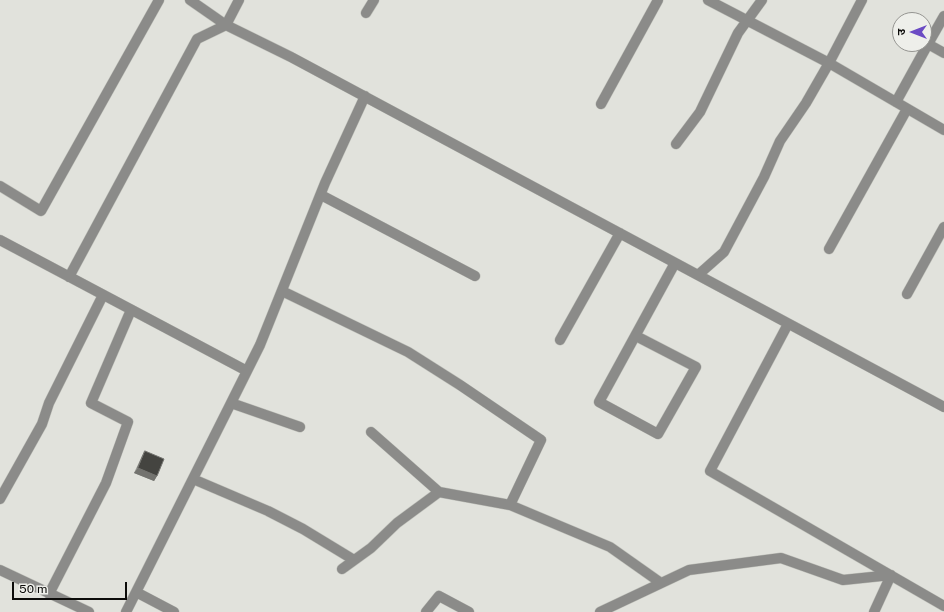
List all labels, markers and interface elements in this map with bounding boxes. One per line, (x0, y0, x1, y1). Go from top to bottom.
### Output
north arrow (892, 12, 932, 52)
text: उ (895, 29, 907, 35)
scale bar (14, 574, 129, 600)
text: 50 m (19, 582, 47, 596)

